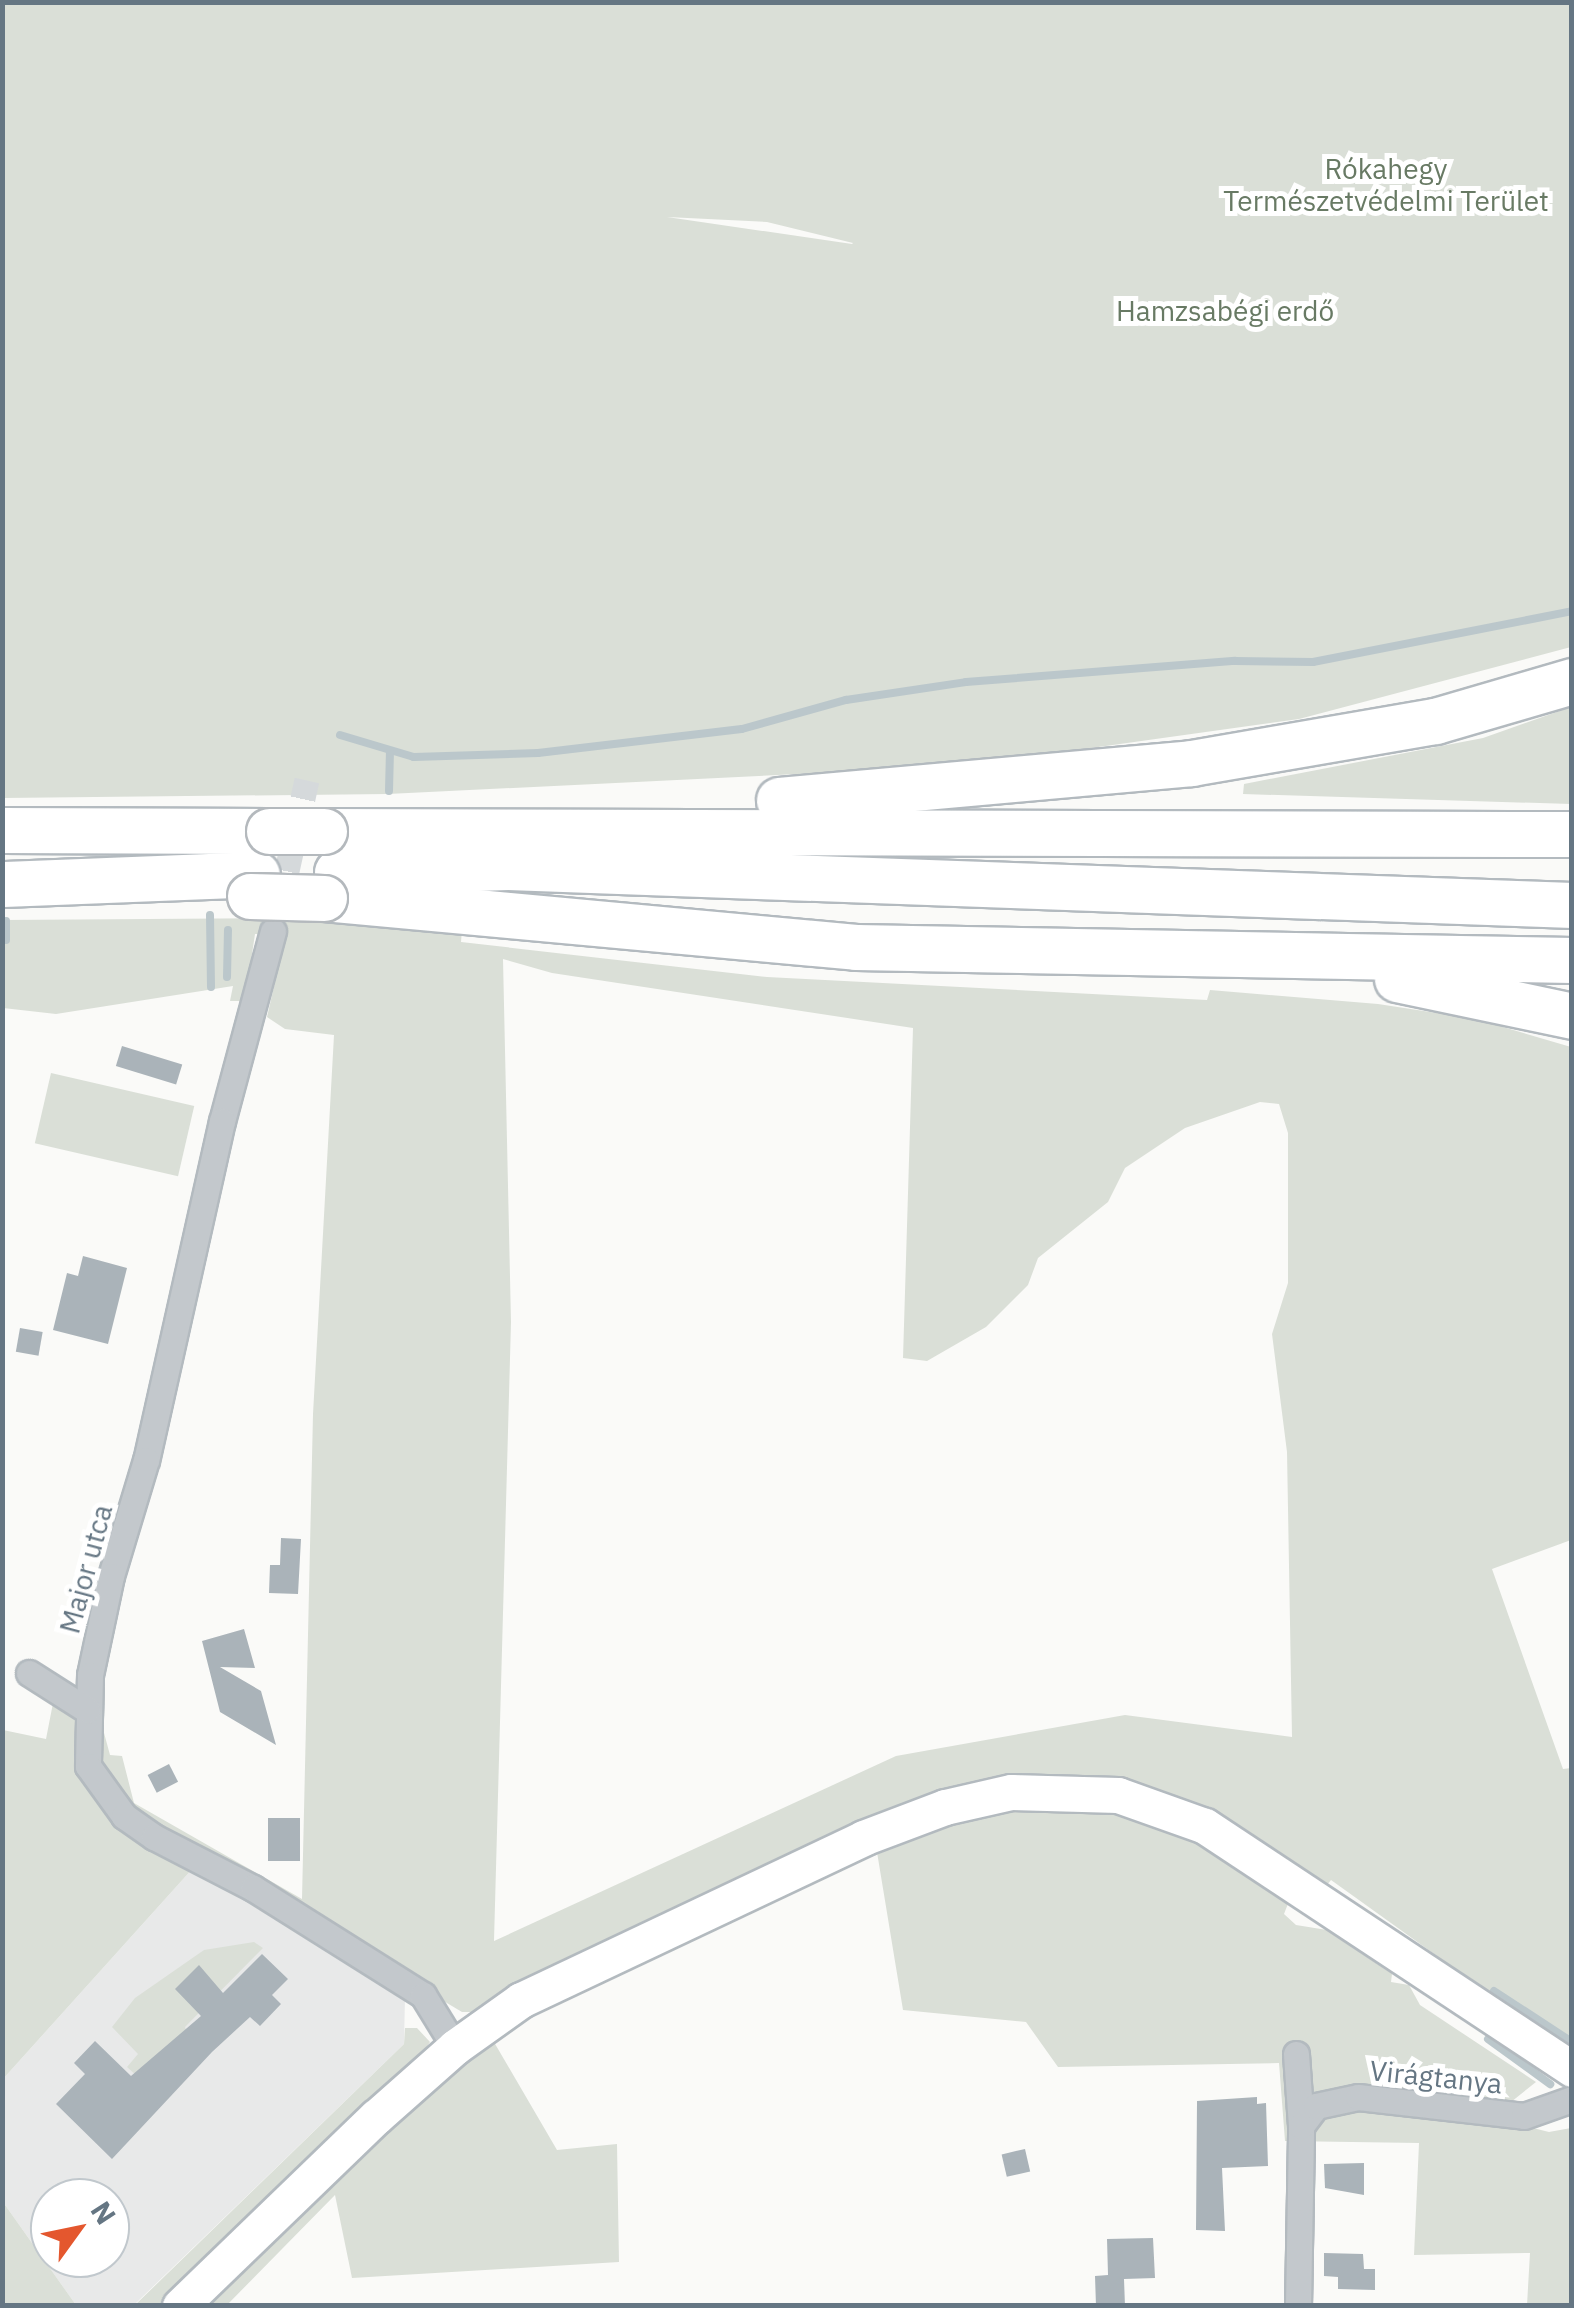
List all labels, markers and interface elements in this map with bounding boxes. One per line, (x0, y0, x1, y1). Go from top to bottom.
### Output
park label: Rókahegy Természetvédelmi Terület (1223, 152, 1549, 218)
park label: Hamzsabégi erdő (1116, 294, 1334, 328)
street label: Major utca (53, 1501, 119, 1637)
street label: Virágtanya (1368, 2053, 1504, 2101)
north arrow (30, 2178, 130, 2278)
text: N (83, 2194, 125, 2231)

